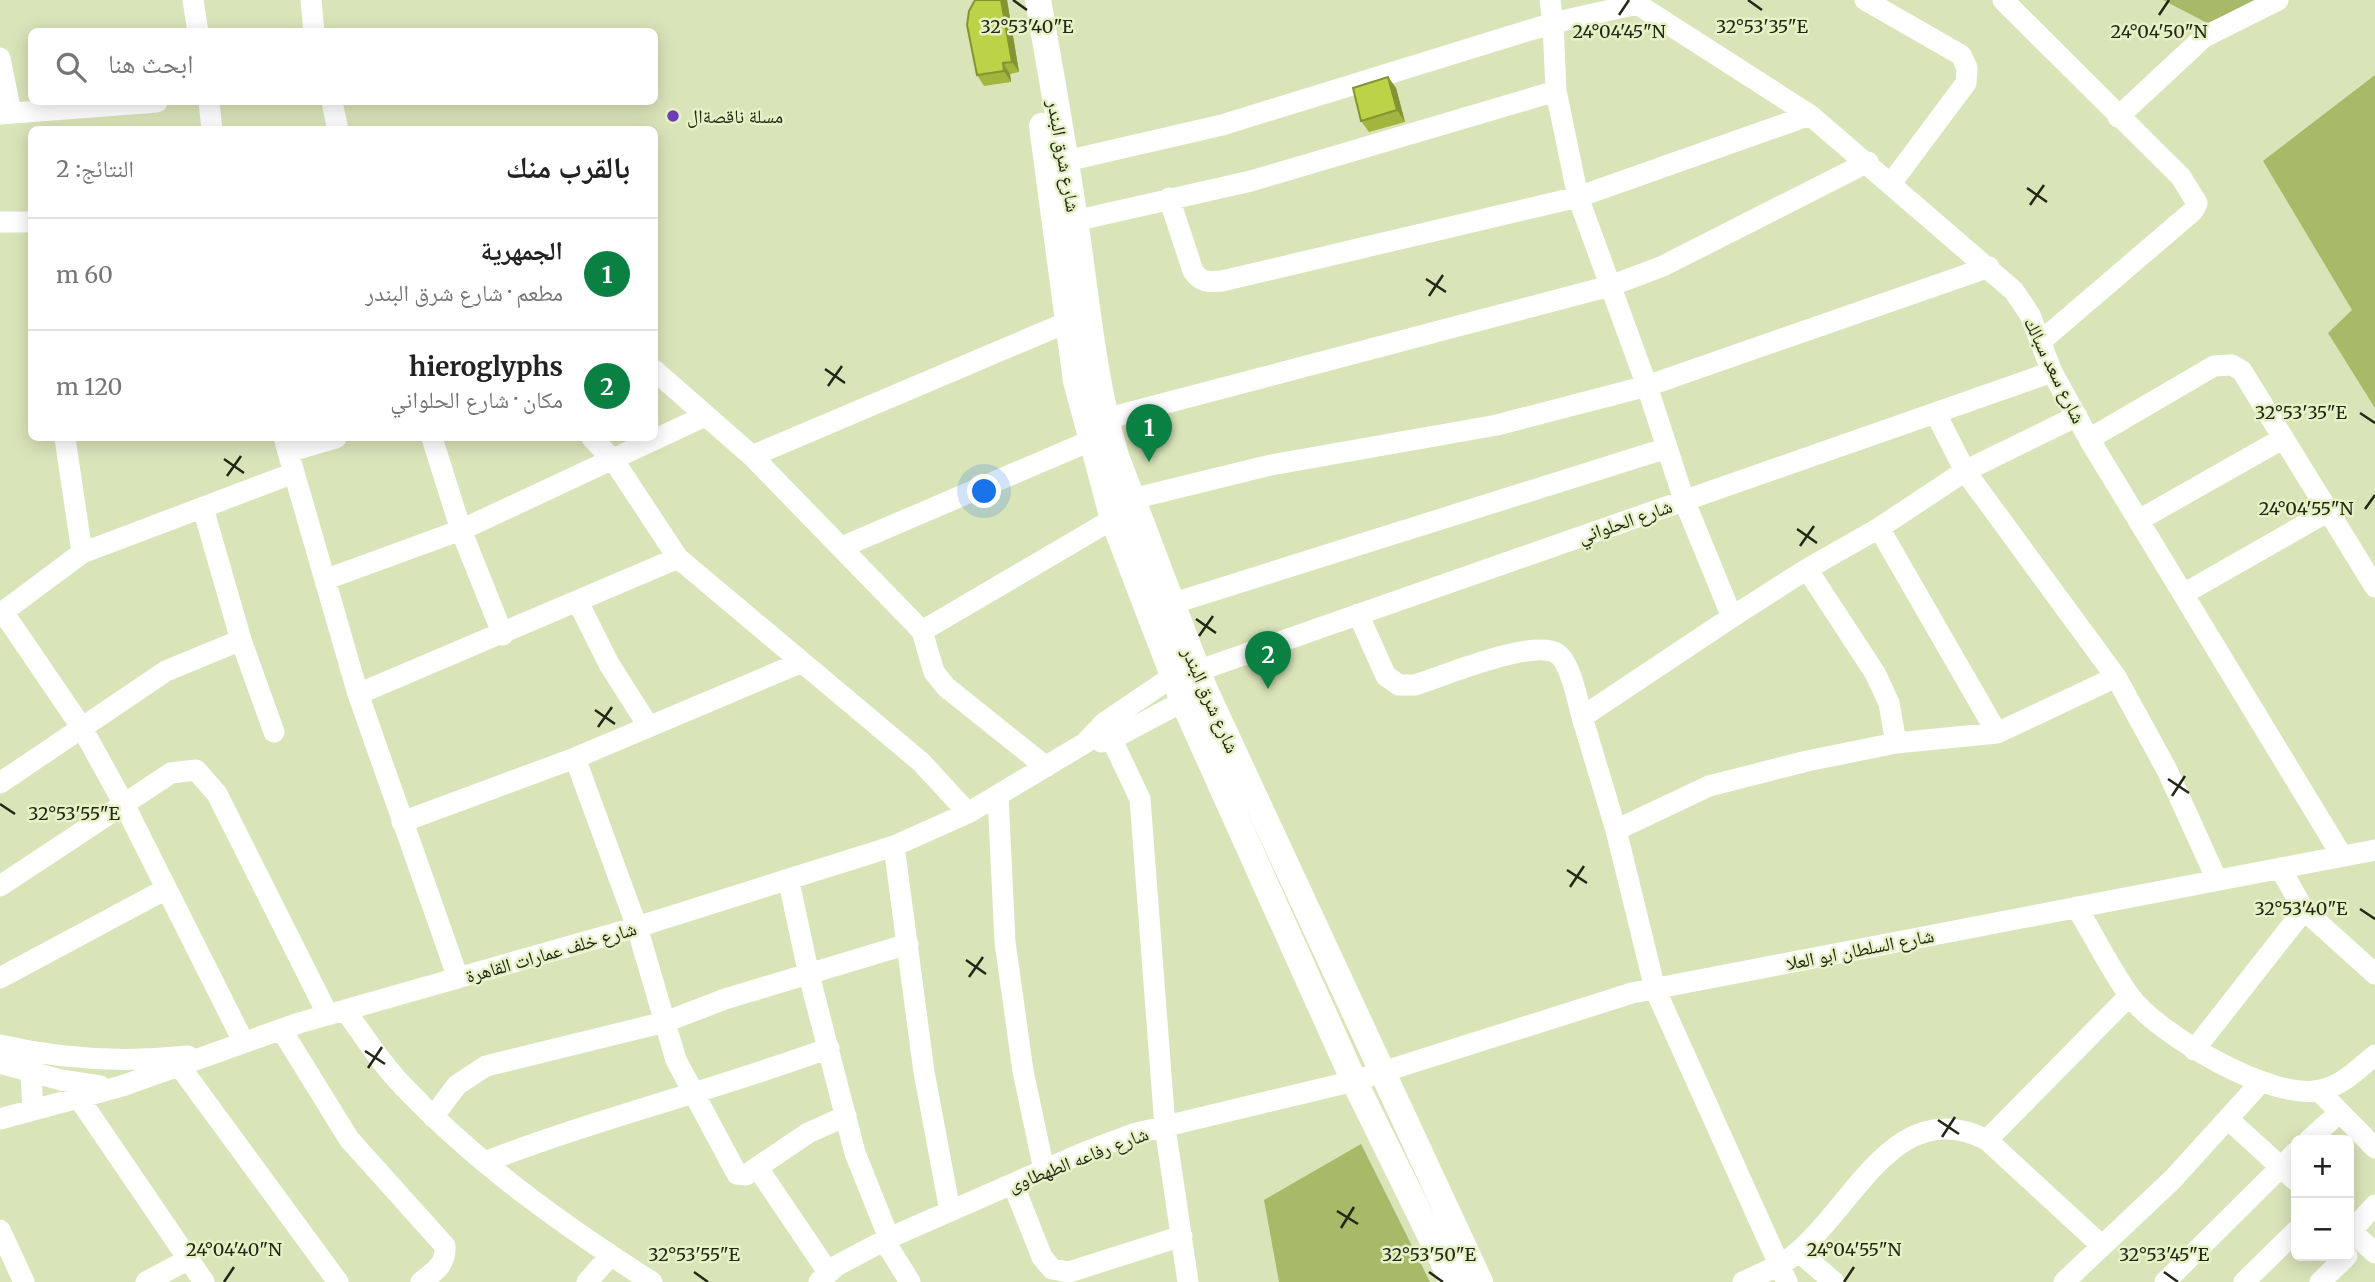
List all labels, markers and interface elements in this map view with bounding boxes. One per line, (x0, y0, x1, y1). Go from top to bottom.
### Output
text: 32°53'40"E (980, 15, 1074, 38)
text: 32°53'35"E (1716, 15, 1808, 38)
text: 24°04'45"N (1572, 20, 1666, 43)
text: 24°04'50"N (2111, 20, 2207, 43)
search box (28, 28, 658, 105)
text: ابحث هنا (108, 47, 193, 80)
icon: search (52, 48, 90, 86)
street label: شارع شرق البندر (1042, 97, 1086, 214)
place label: مسلة ناقصةال (687, 104, 783, 128)
marker: مسلة ناقصةال (665, 108, 681, 124)
text: بالقرب منك (506, 148, 630, 186)
text: النتائج: 2 (56, 154, 134, 183)
text: الجمهرية (481, 234, 563, 267)
text: 60 m (56, 260, 113, 289)
text: 1 (602, 260, 612, 289)
text: مطعم · شارع شرق البندر (365, 278, 563, 307)
street label: شارع سعد سبالك (2019, 313, 2091, 427)
text: hieroglyphs (409, 350, 563, 383)
text: 120 m (56, 372, 122, 401)
text: 2 (600, 372, 614, 401)
text: مكان · شارع الحلواني (390, 385, 563, 414)
text: 32°53'35"E (2255, 401, 2347, 424)
pin: 1 (1126, 404, 1172, 462)
your location (967, 474, 1001, 508)
street label: شارع الحلواني (1575, 494, 1677, 552)
text: 24°04'55"N (2259, 497, 2353, 520)
pin: 2 (1245, 631, 1291, 689)
street label: شارع شرق البندر (1177, 642, 1245, 757)
text: 32°53'55"E (28, 802, 120, 825)
text: 32°53'40"E (2254, 897, 2348, 920)
street label: شارع خلف عمارات القاهرة (463, 916, 639, 988)
street label: شارع السلطان ابو العلا (1784, 923, 1936, 975)
street label: شارع رفاعه الطهطاوى (1004, 1121, 1152, 1197)
map controls (2291, 1135, 2354, 1261)
button: + (2291, 1135, 2354, 1198)
button: − (2291, 1198, 2354, 1261)
text: 24°04'40"N (186, 1238, 282, 1261)
text: 24°04'55"N (1807, 1238, 1901, 1261)
text: 32°53'55"E (648, 1243, 740, 1266)
text: 32°53'50"E (1382, 1243, 1476, 1266)
text: 32°53'45"E (2119, 1243, 2210, 1266)

